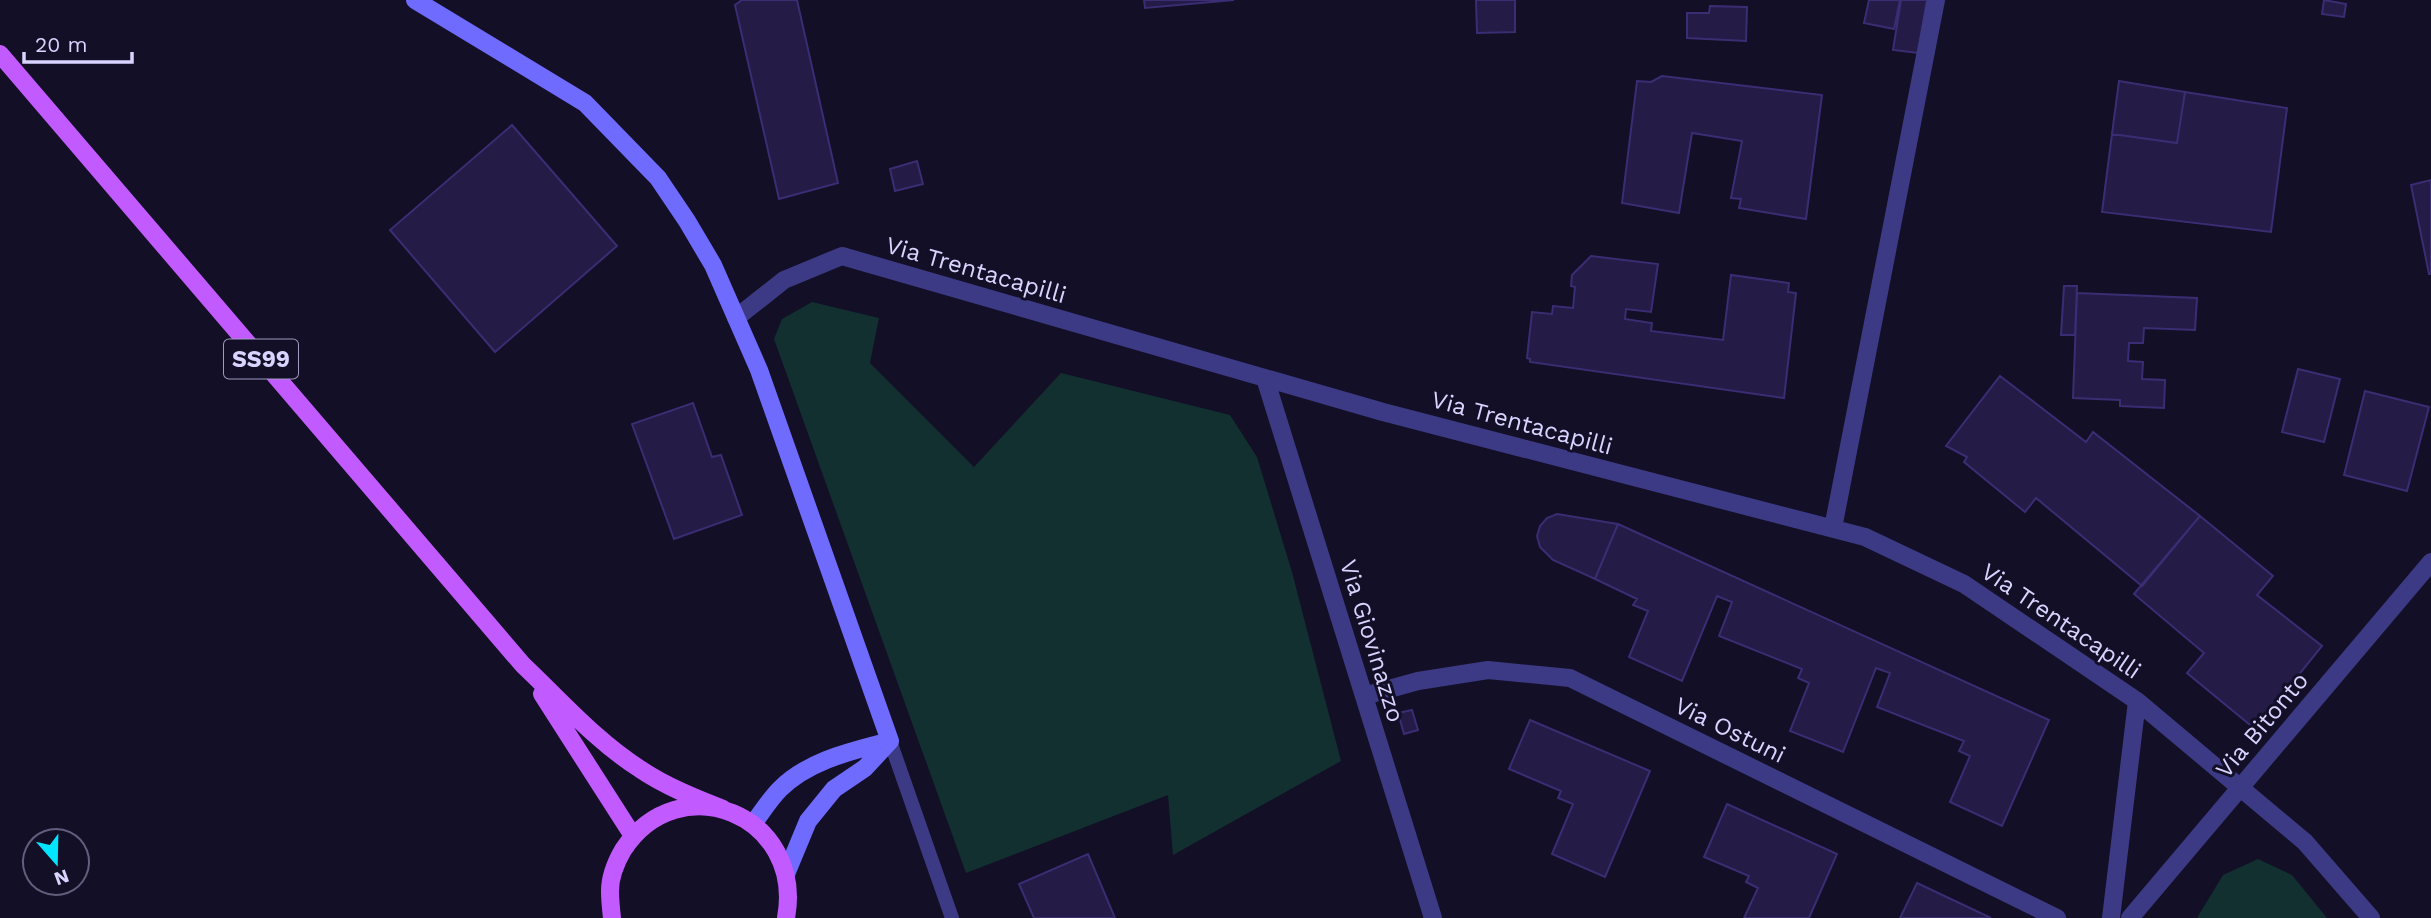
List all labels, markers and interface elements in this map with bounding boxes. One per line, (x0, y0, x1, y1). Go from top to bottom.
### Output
scale bar (24, 21, 133, 65)
text: 20 m (35, 32, 87, 57)
street label: Via Trentacapilli (883, 231, 1069, 309)
road number: SS99 (224, 340, 298, 378)
street label: Via Trentacapilli (1428, 385, 1616, 461)
street label: Via Giovinazzo (1334, 556, 1410, 726)
street label: Via Trentacapilli (1976, 557, 2146, 685)
street label: Via Bitonto (2210, 667, 2314, 783)
street label: Via Ostuni (1670, 691, 1790, 769)
north arrow (21, 827, 91, 897)
text: N (51, 864, 72, 891)

